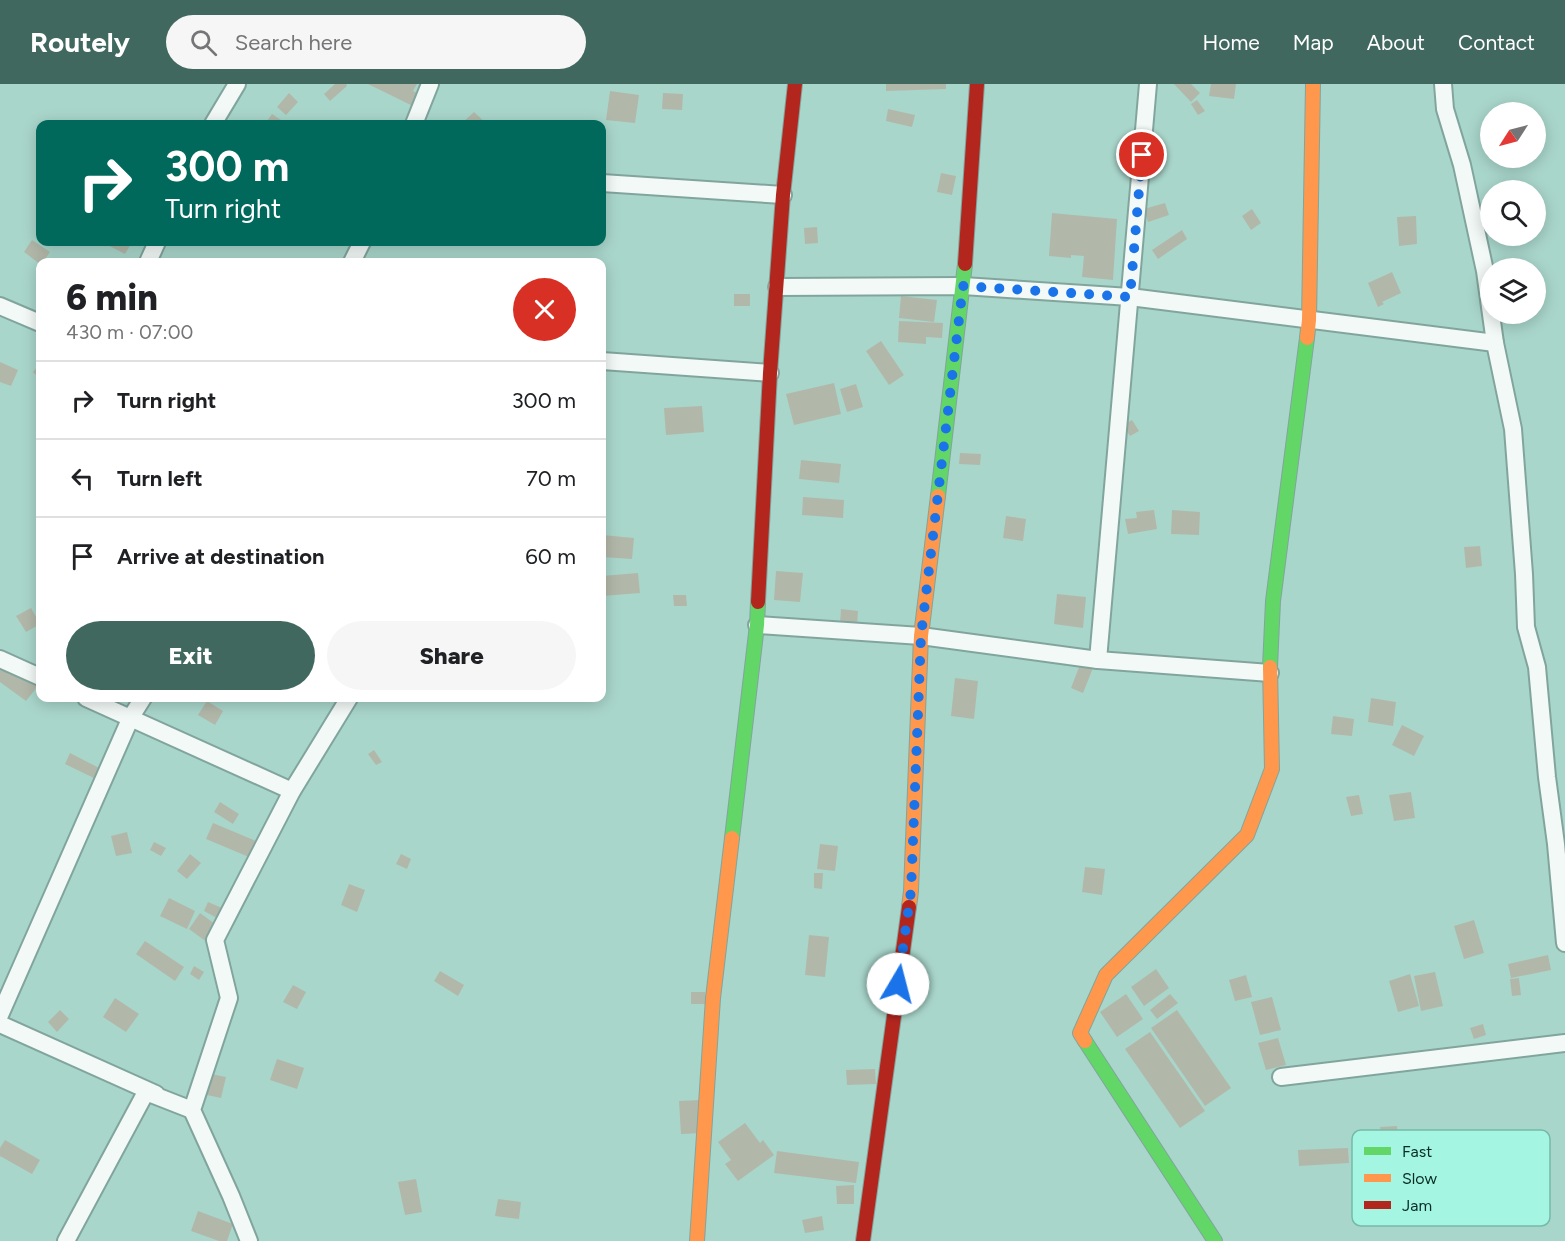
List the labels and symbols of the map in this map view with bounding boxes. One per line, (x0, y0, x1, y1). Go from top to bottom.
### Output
north arrow (1480, 102, 1546, 168)
pin (1116, 129, 1167, 180)
position arrow (866, 952, 930, 1016)
legend (1352, 1130, 1550, 1226)
text: Fast (1402, 1142, 1432, 1161)
text: Slow (1402, 1169, 1437, 1188)
text: Jam (1402, 1196, 1432, 1215)

